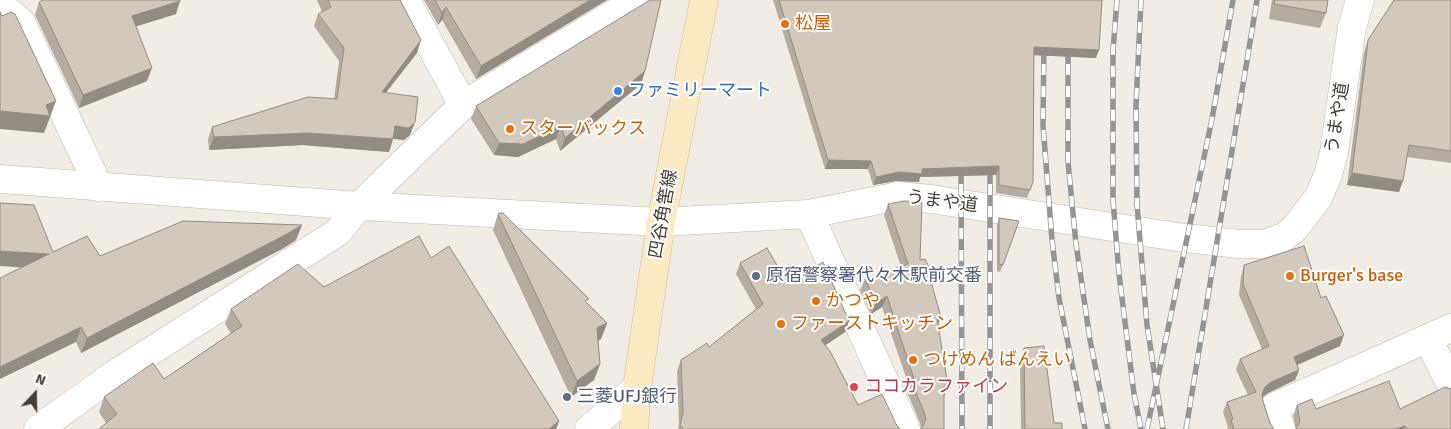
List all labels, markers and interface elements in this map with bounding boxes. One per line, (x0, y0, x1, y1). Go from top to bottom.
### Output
place label: 松屋 (795, 13, 831, 35)
marker: 松屋 (779, 18, 791, 30)
place label: ファミリーマート (628, 80, 772, 102)
street label: うまや道 (1322, 81, 1354, 155)
marker: ファミリーマート (612, 85, 624, 97)
place label: スターバックス (520, 118, 646, 140)
marker: スターバックス (504, 123, 516, 135)
street label: 四谷角筈線 (646, 168, 682, 260)
street label: うまや道 (905, 187, 979, 217)
place label: 原宿警察署代々木駅前交番 (766, 265, 982, 287)
place label: Burger's base (1300, 265, 1403, 287)
marker: 原宿警察署代々木駅前交番 (750, 270, 762, 282)
marker: Burger's base (1284, 270, 1296, 282)
place label: かつや (826, 290, 880, 312)
marker: かつや (810, 295, 822, 307)
place label: ファーストキッチン (791, 313, 953, 335)
marker: ファーストキッチン (775, 318, 787, 330)
place label: つけめん ばんえい (923, 349, 1071, 371)
marker: つけめん ばんえい (907, 354, 919, 366)
north arrow (10, 369, 60, 419)
text: N (33, 370, 48, 389)
place label: ココカラファイン (864, 376, 1008, 398)
marker: ココカラファイン (848, 381, 860, 393)
place label: 三菱UFJ銀行 (577, 386, 677, 408)
marker: 三菱UFJ銀行 (561, 391, 573, 403)

